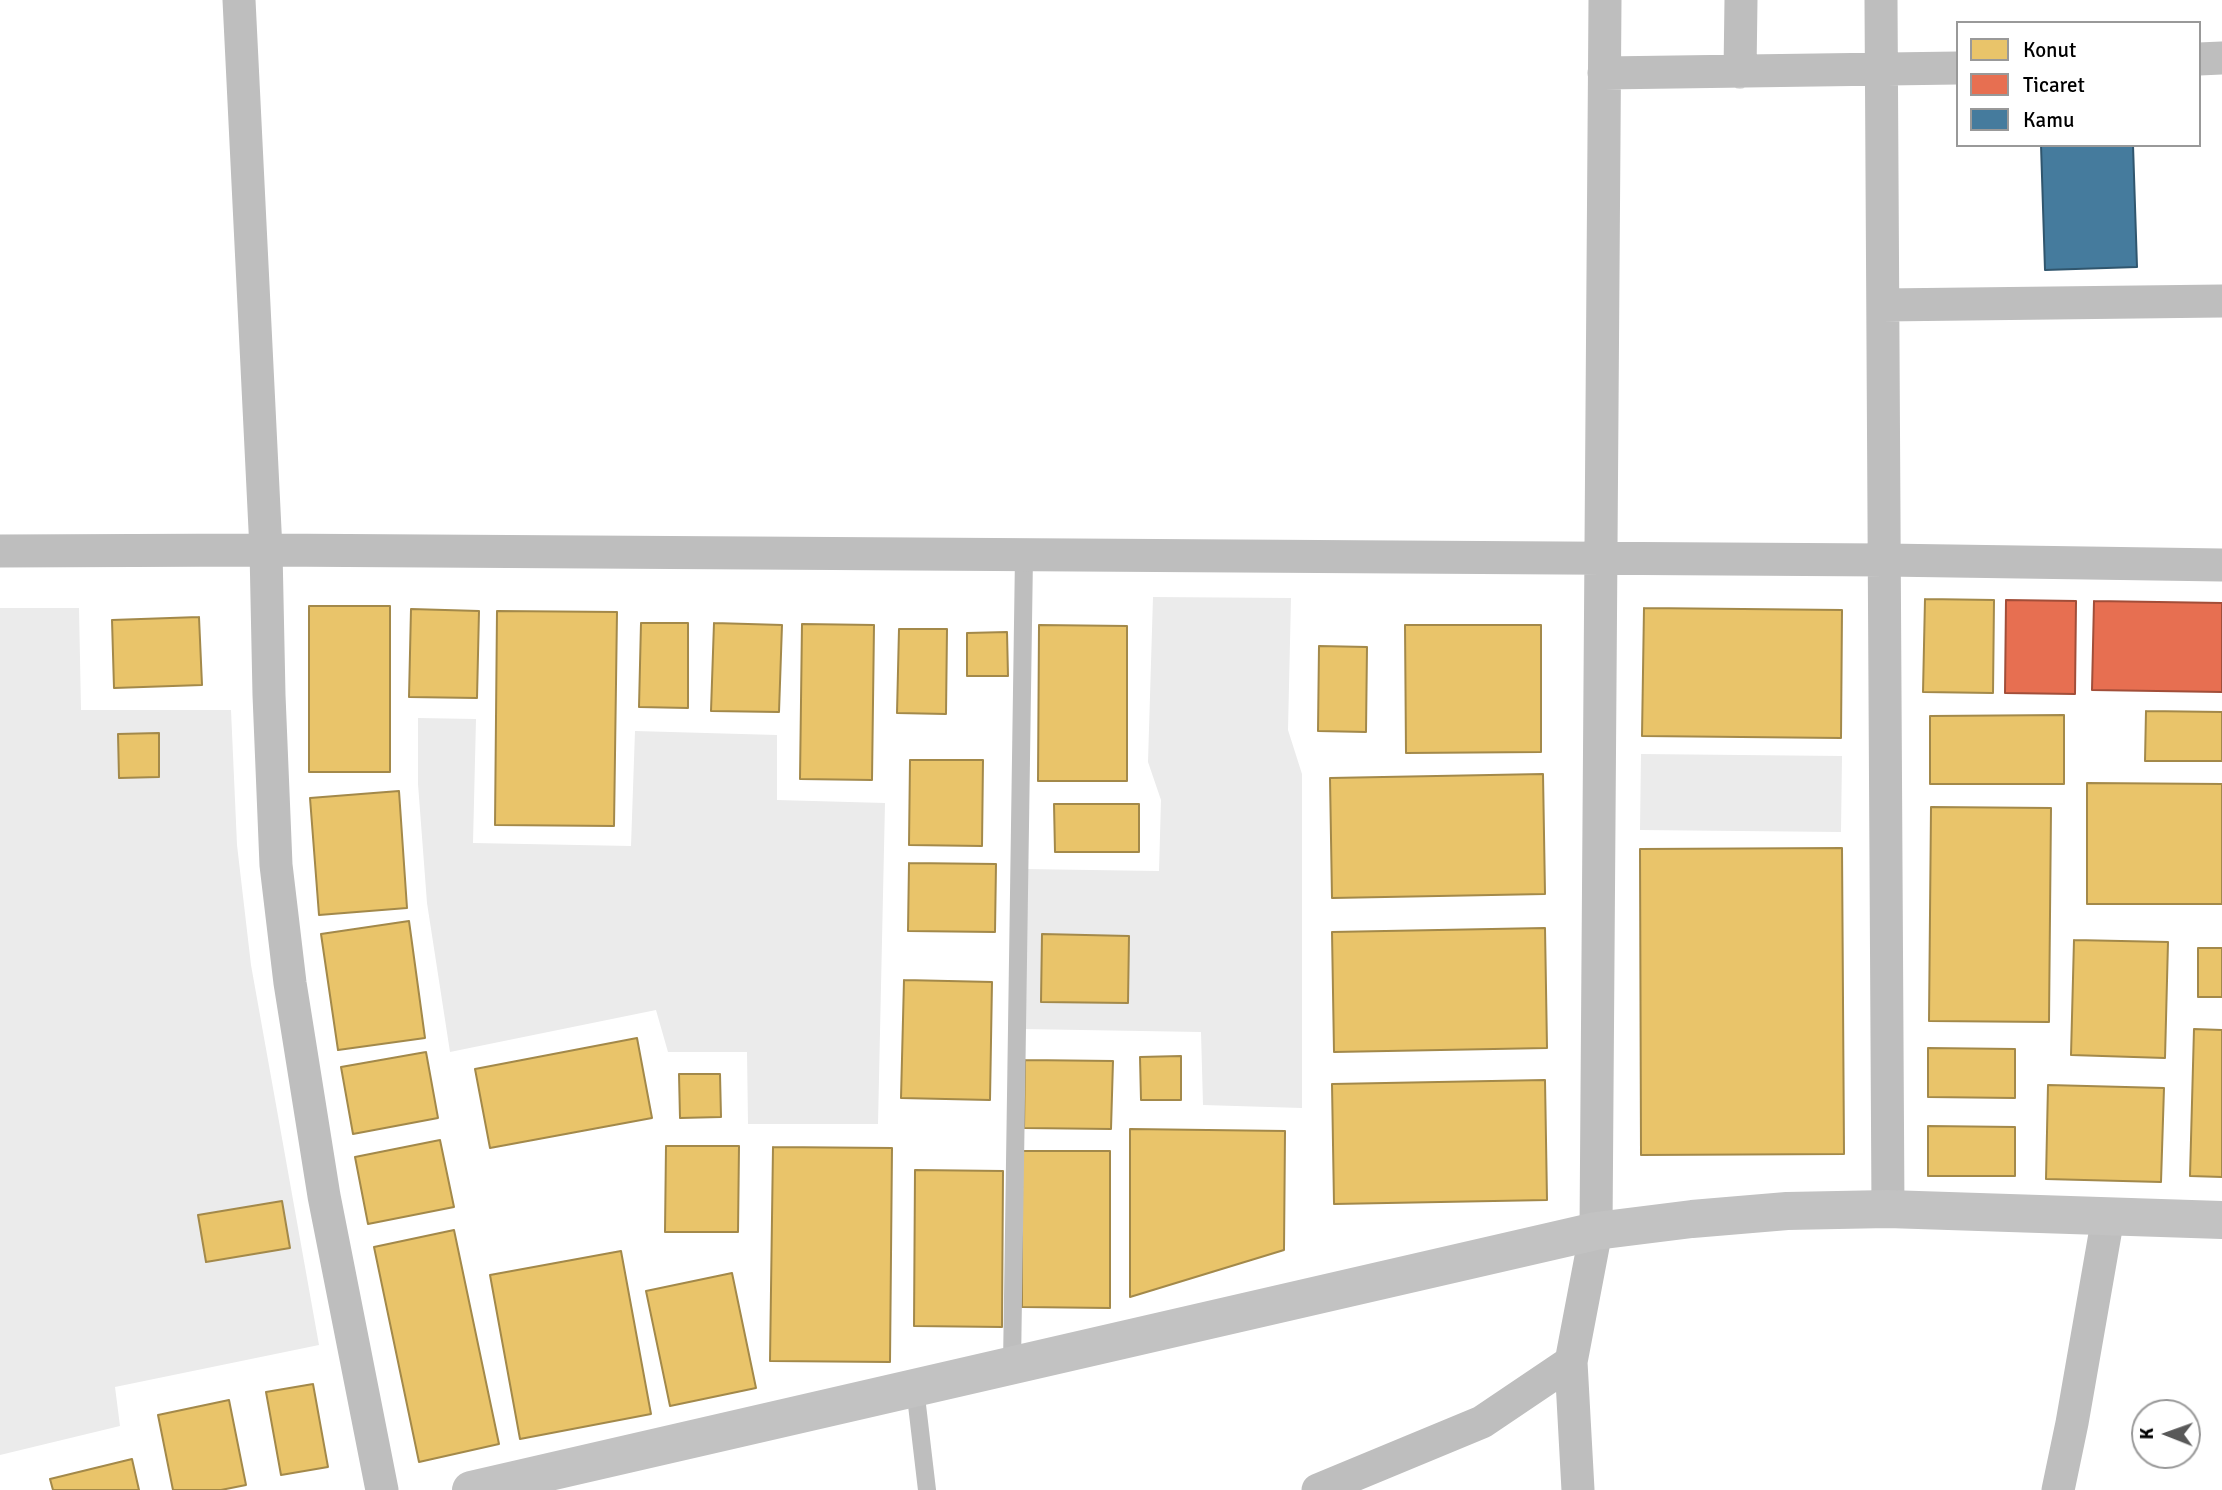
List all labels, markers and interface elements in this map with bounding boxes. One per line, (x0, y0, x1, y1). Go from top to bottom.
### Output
legend (1956, 21, 2201, 147)
text: Konut (2023, 37, 2076, 63)
text: Ticaret (2023, 72, 2085, 98)
text: Kamu (2023, 107, 2074, 133)
north arrow (2131, 1399, 2201, 1469)
text: K (2135, 1428, 2159, 1440)

